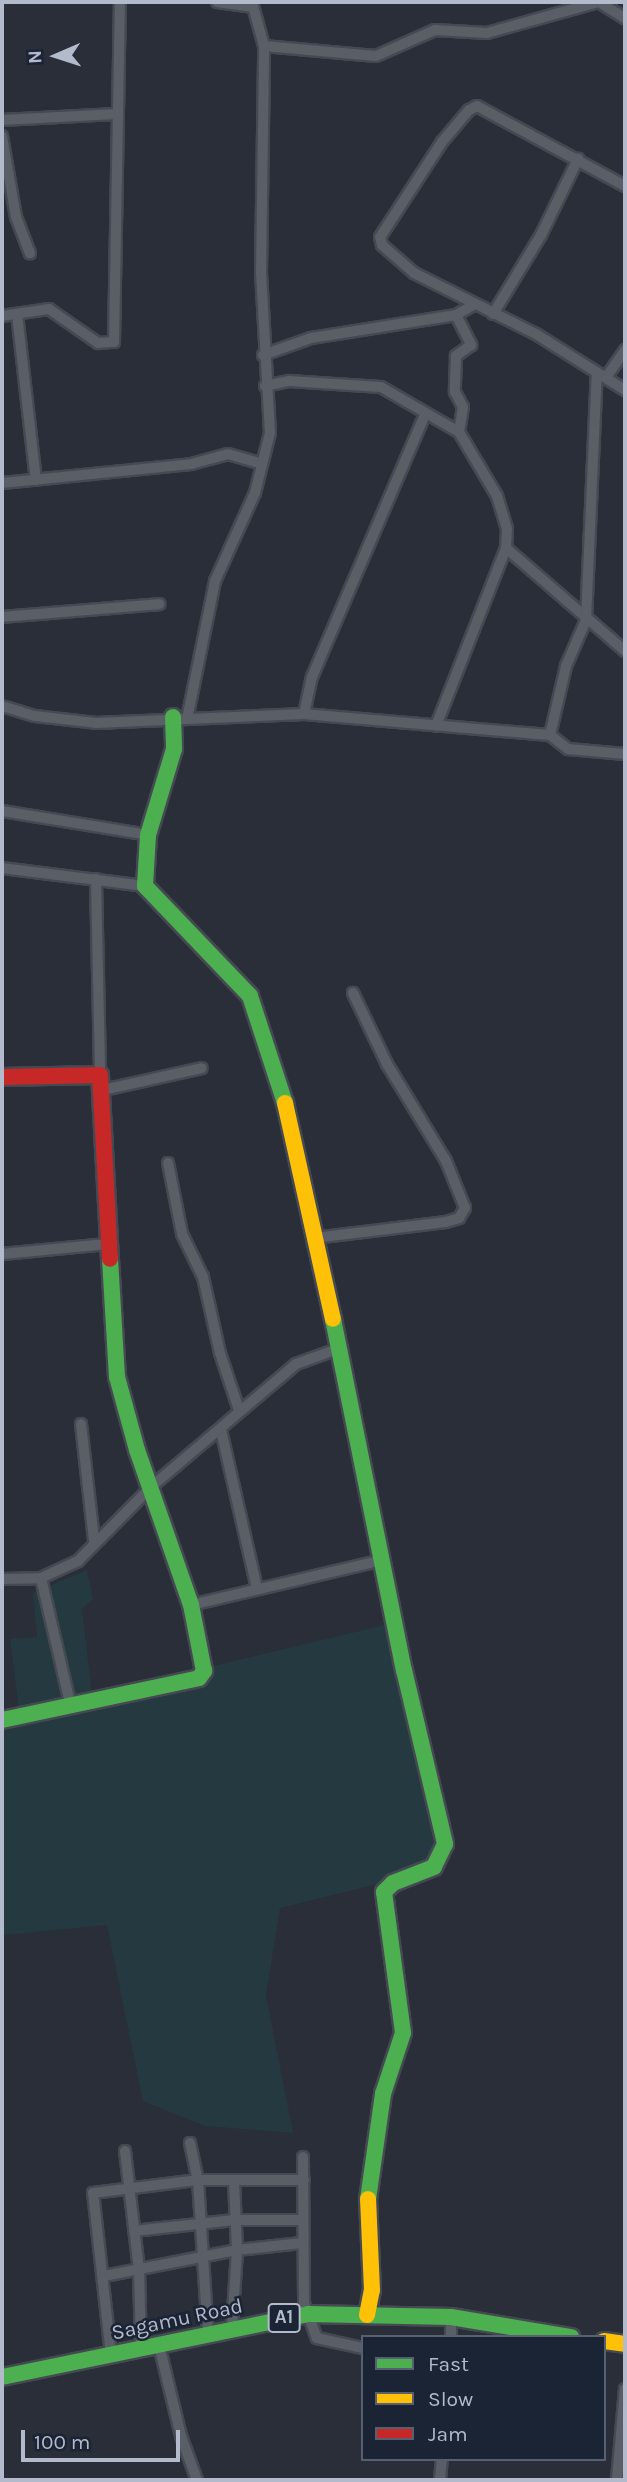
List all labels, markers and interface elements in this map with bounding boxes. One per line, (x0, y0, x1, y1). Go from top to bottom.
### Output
north arrow (21, 21, 91, 91)
text: N (24, 50, 46, 64)
street label: Sagamu Road (109, 2293, 245, 2345)
road number: A1 (266, 2302, 302, 2334)
legend (361, 2335, 606, 2461)
text: Fast (428, 2352, 469, 2376)
text: Slow (428, 2387, 473, 2411)
scale bar (24, 2416, 184, 2460)
text: Jam (428, 2422, 468, 2446)
text: 100 m (34, 2430, 91, 2454)

